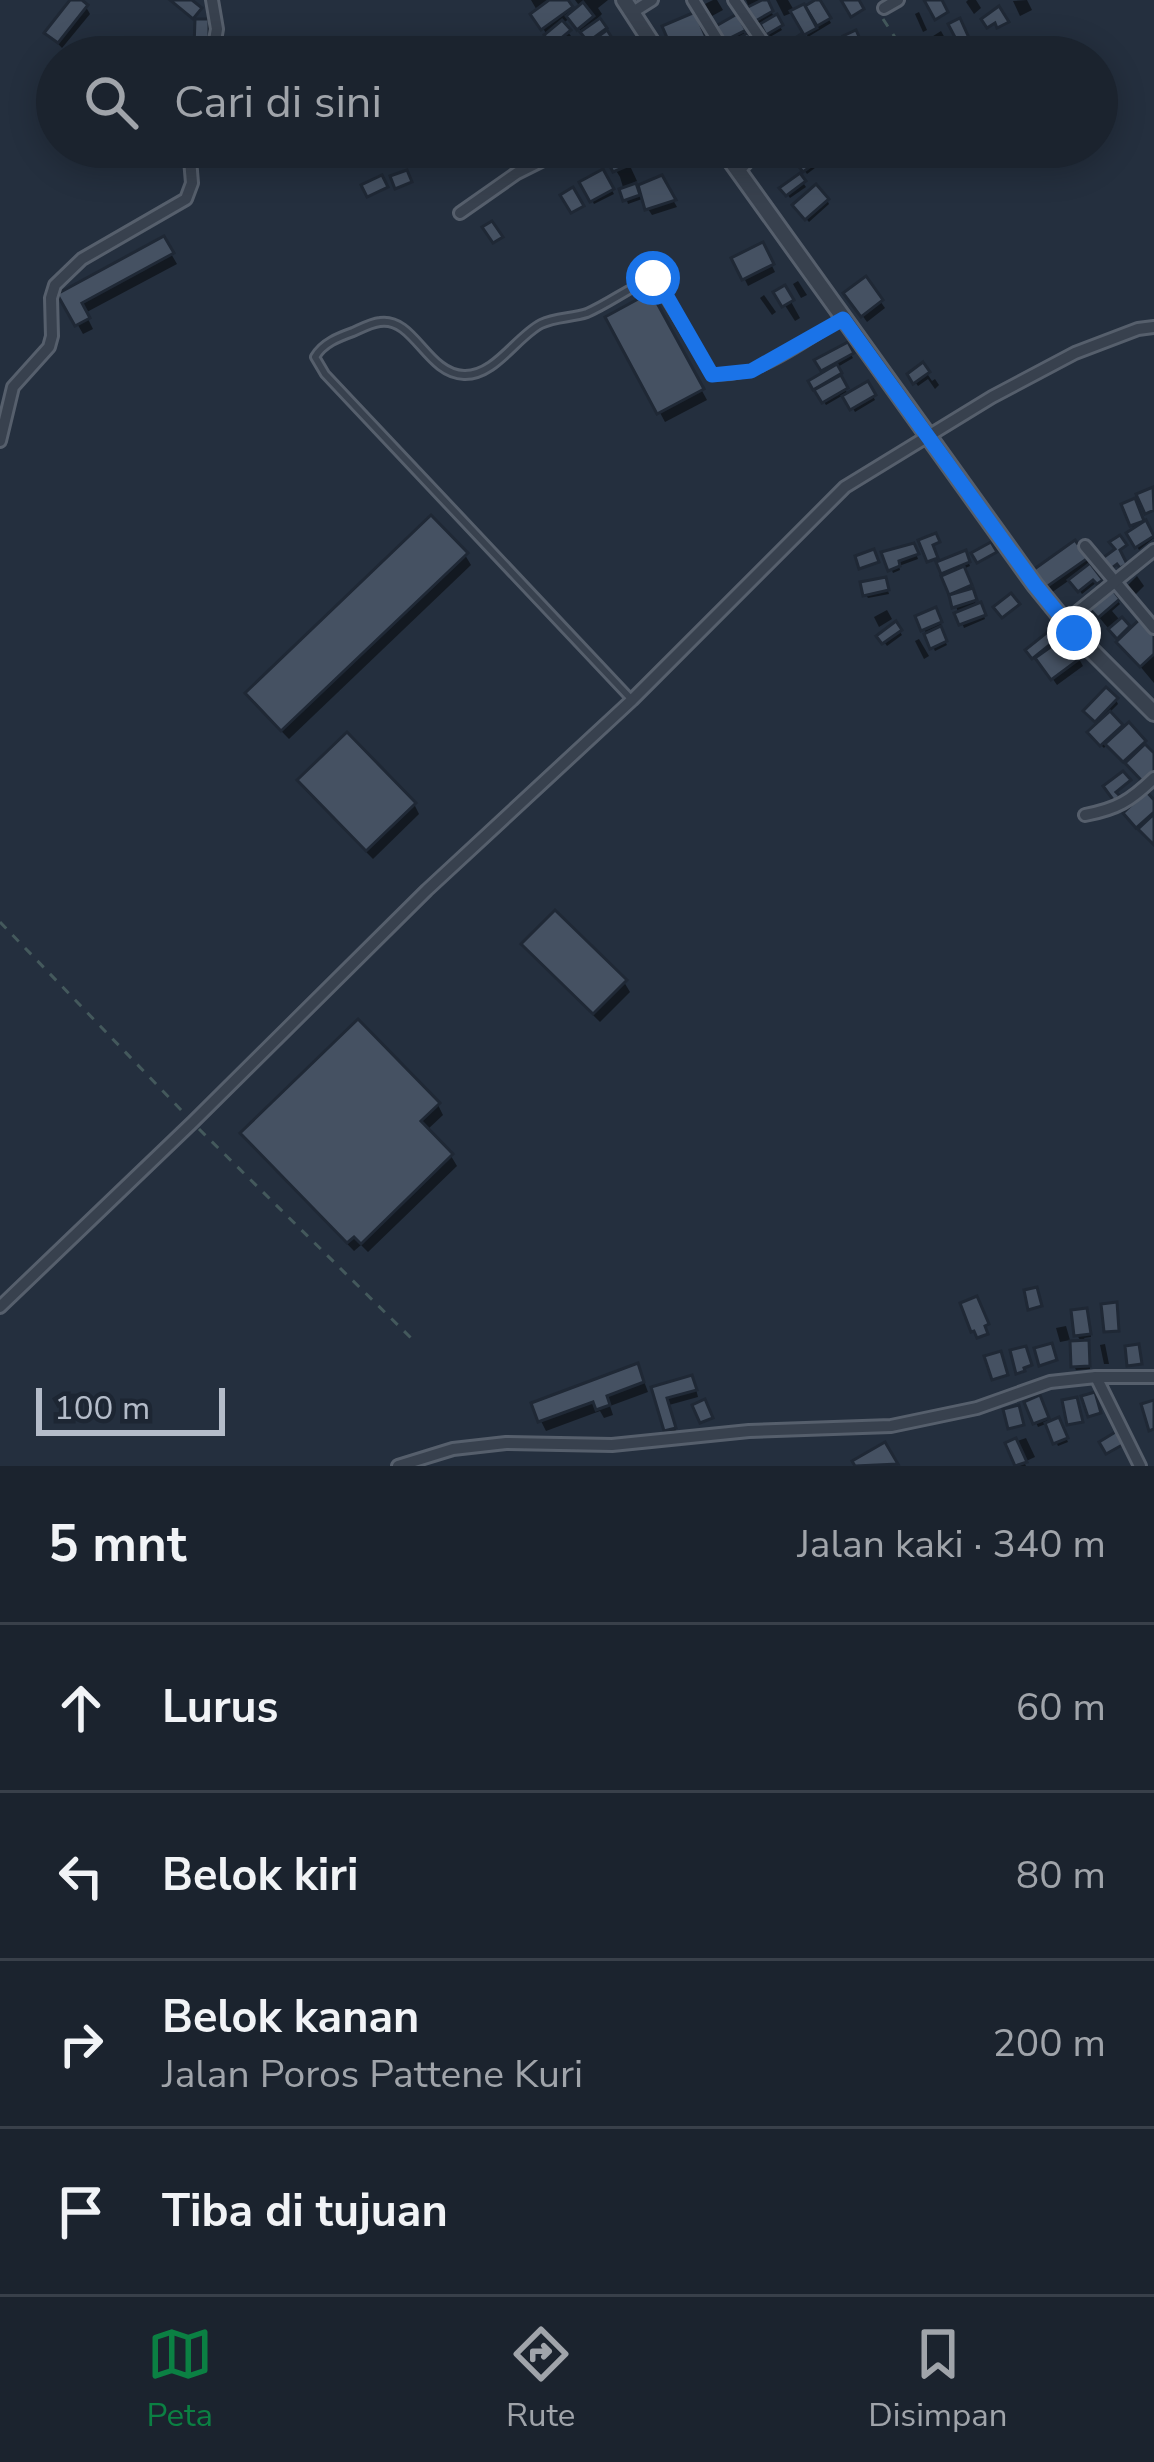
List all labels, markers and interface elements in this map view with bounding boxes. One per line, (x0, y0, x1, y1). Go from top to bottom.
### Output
search box (36, 36, 1118, 168)
icon: search (78, 69, 144, 135)
text: Cari di sini (174, 72, 382, 133)
route start (626, 251, 680, 305)
route end (1047, 606, 1101, 660)
scale bar (36, 1382, 225, 1435)
text: 100 m (54, 1386, 150, 1431)
text: 5 mnt (48, 1509, 187, 1579)
text: Jalan kaki · 340 m (797, 1518, 1106, 1571)
icon: ahead (48, 1675, 114, 1741)
text: Lurus (162, 1677, 279, 1738)
text: 60 m (1016, 1681, 1106, 1734)
icon: left (48, 1843, 114, 1909)
text: Belok kiri (162, 1845, 358, 1906)
text: 80 m (1016, 1849, 1106, 1902)
text: Belok kanan (162, 1987, 419, 2048)
icon: right (48, 2011, 114, 2077)
text: 200 m (992, 2017, 1106, 2070)
text: Jalan Poros Pattene Kuri (162, 2048, 583, 2101)
icon: arrive (48, 2179, 114, 2245)
text: Tiba di tujuan (162, 2181, 448, 2242)
tab: Peta (146, 2321, 213, 2438)
tab: Rute (506, 2321, 575, 2438)
tab: Disimpan (868, 2321, 1008, 2438)

